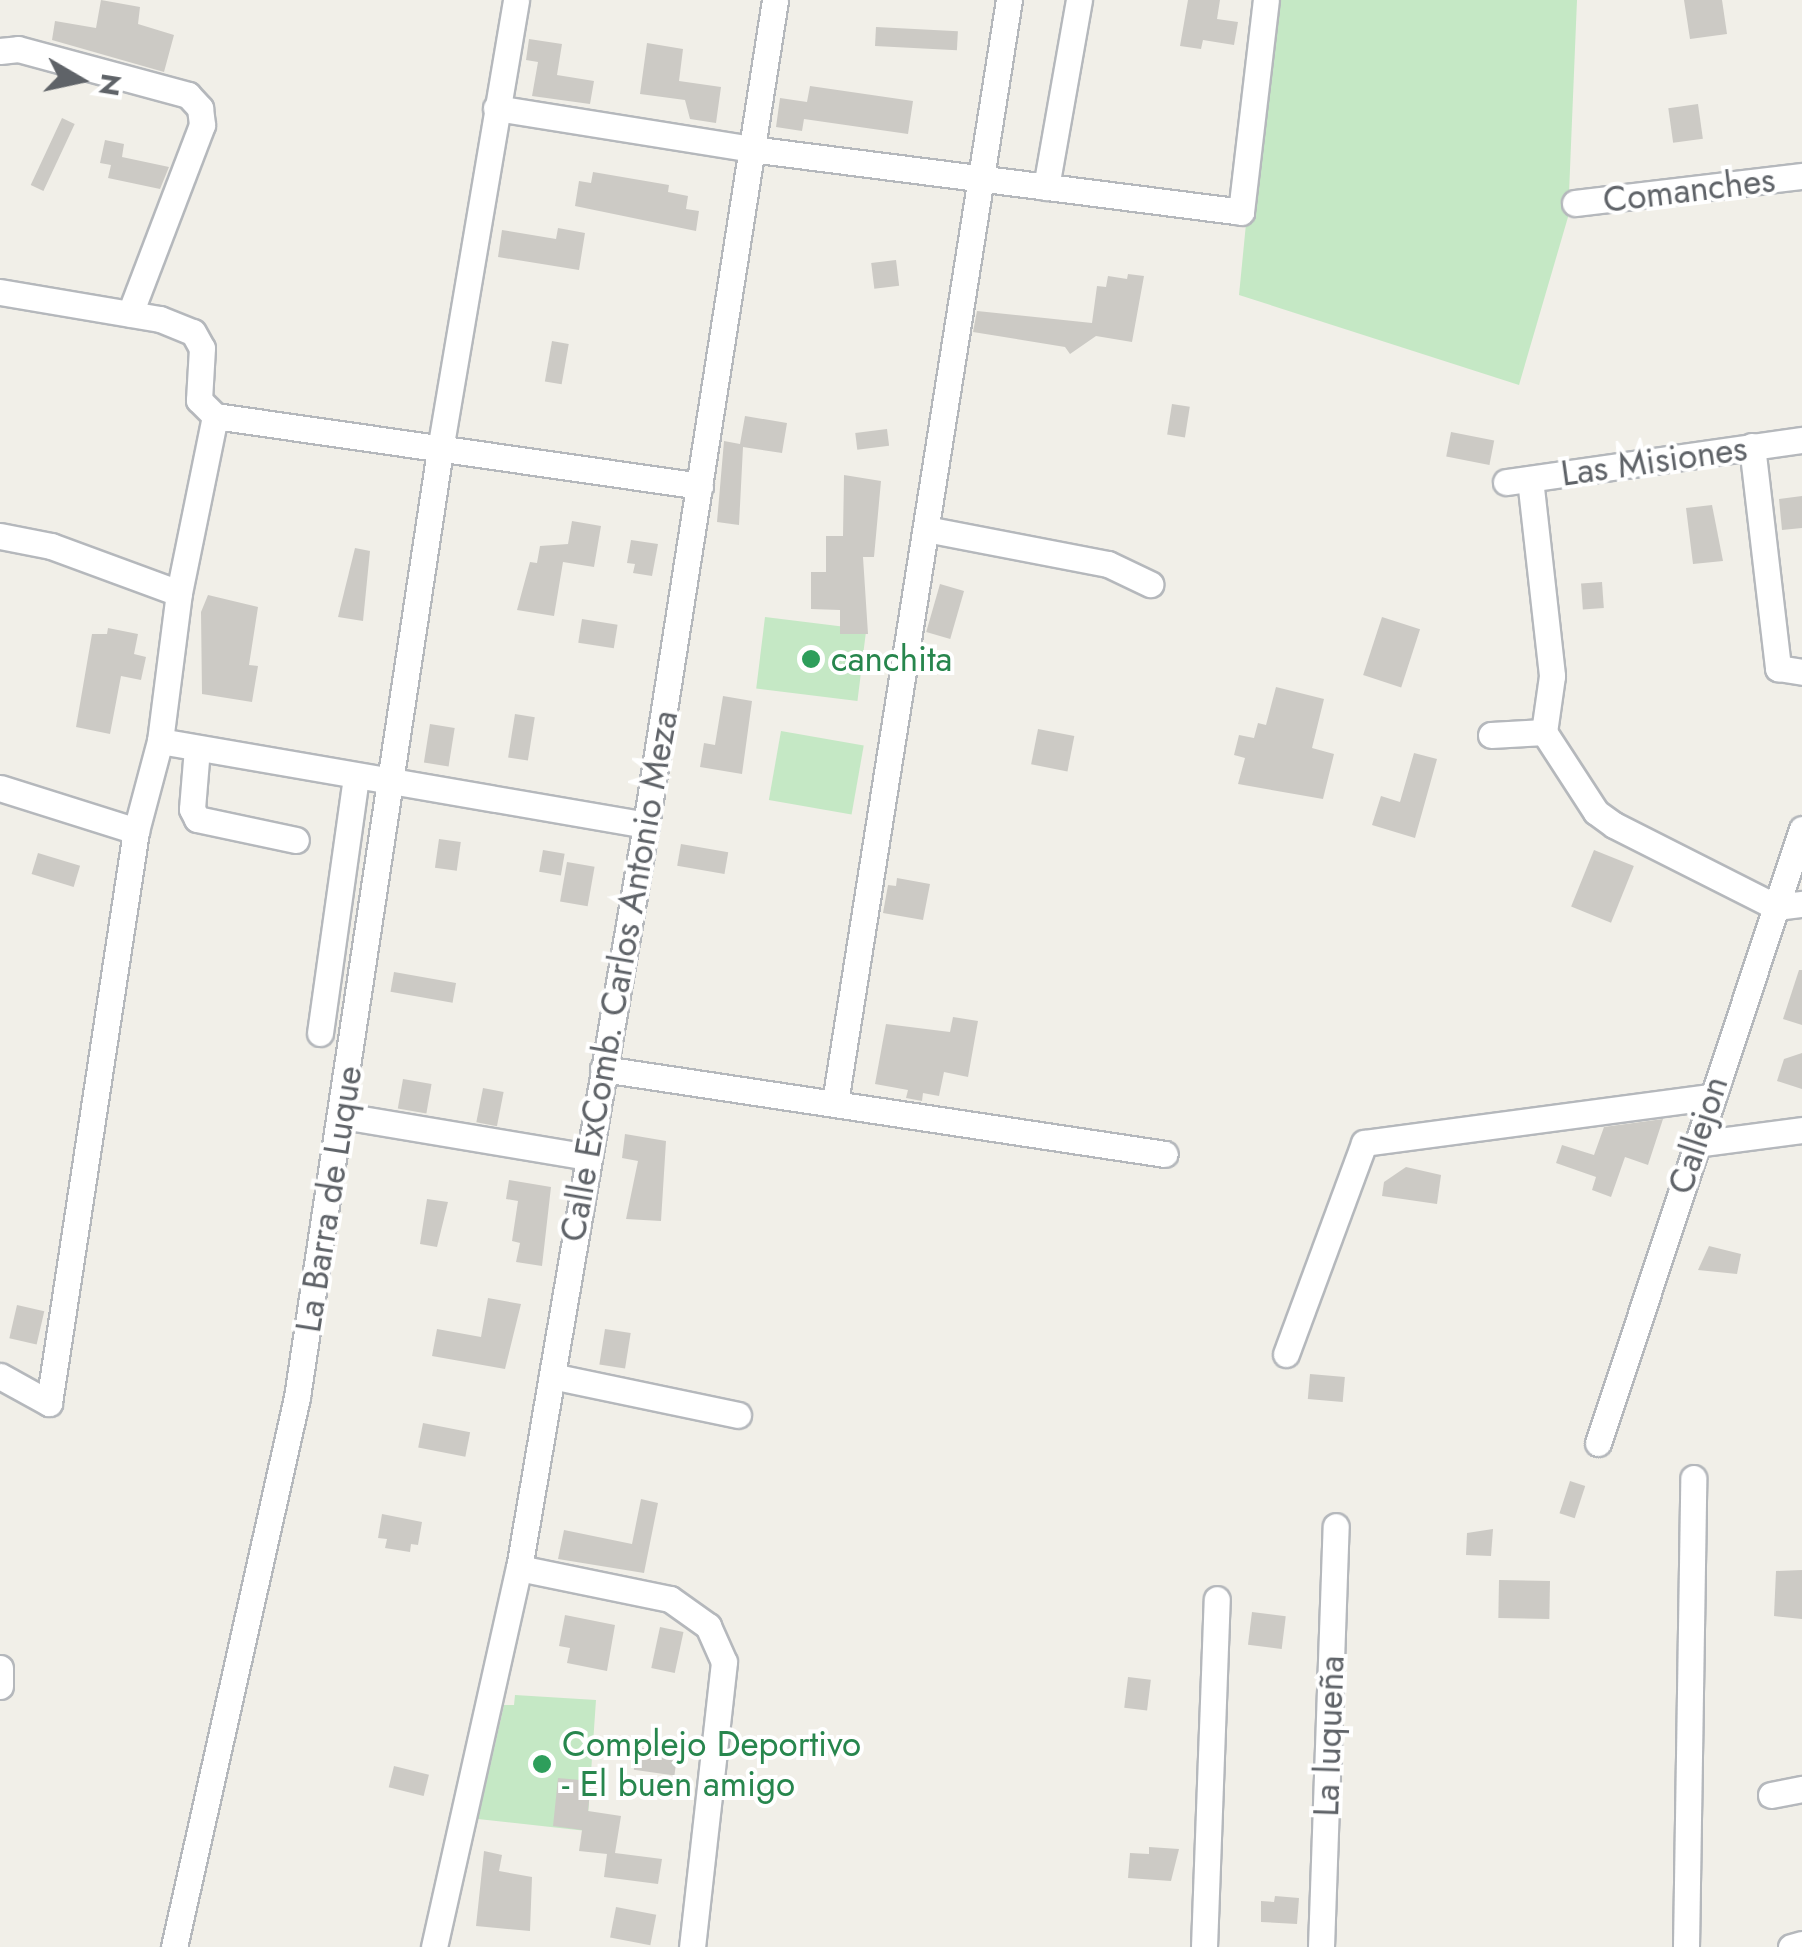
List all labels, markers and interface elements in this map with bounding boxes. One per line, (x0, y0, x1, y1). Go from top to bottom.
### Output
north arrow (30, 30, 130, 130)
text: N (88, 71, 132, 99)
street label: Comanches (1601, 159, 1777, 221)
street label: Las Misiones (1558, 427, 1750, 495)
place label: canchita (831, 638, 952, 680)
marker: canchita (800, 648, 822, 670)
street label: Calle ExComb. Carlos Antonio Meza (552, 707, 686, 1245)
street label: La Barra de Luque (287, 1063, 371, 1335)
street label: Callejon (1659, 1071, 1737, 1199)
street label: La luqueña (1305, 1655, 1353, 1817)
place label: Complejo Deportivo - El buen amigo (562, 1723, 861, 1805)
marker: Complejo Deportivo - El buen amigo (531, 1753, 553, 1775)

